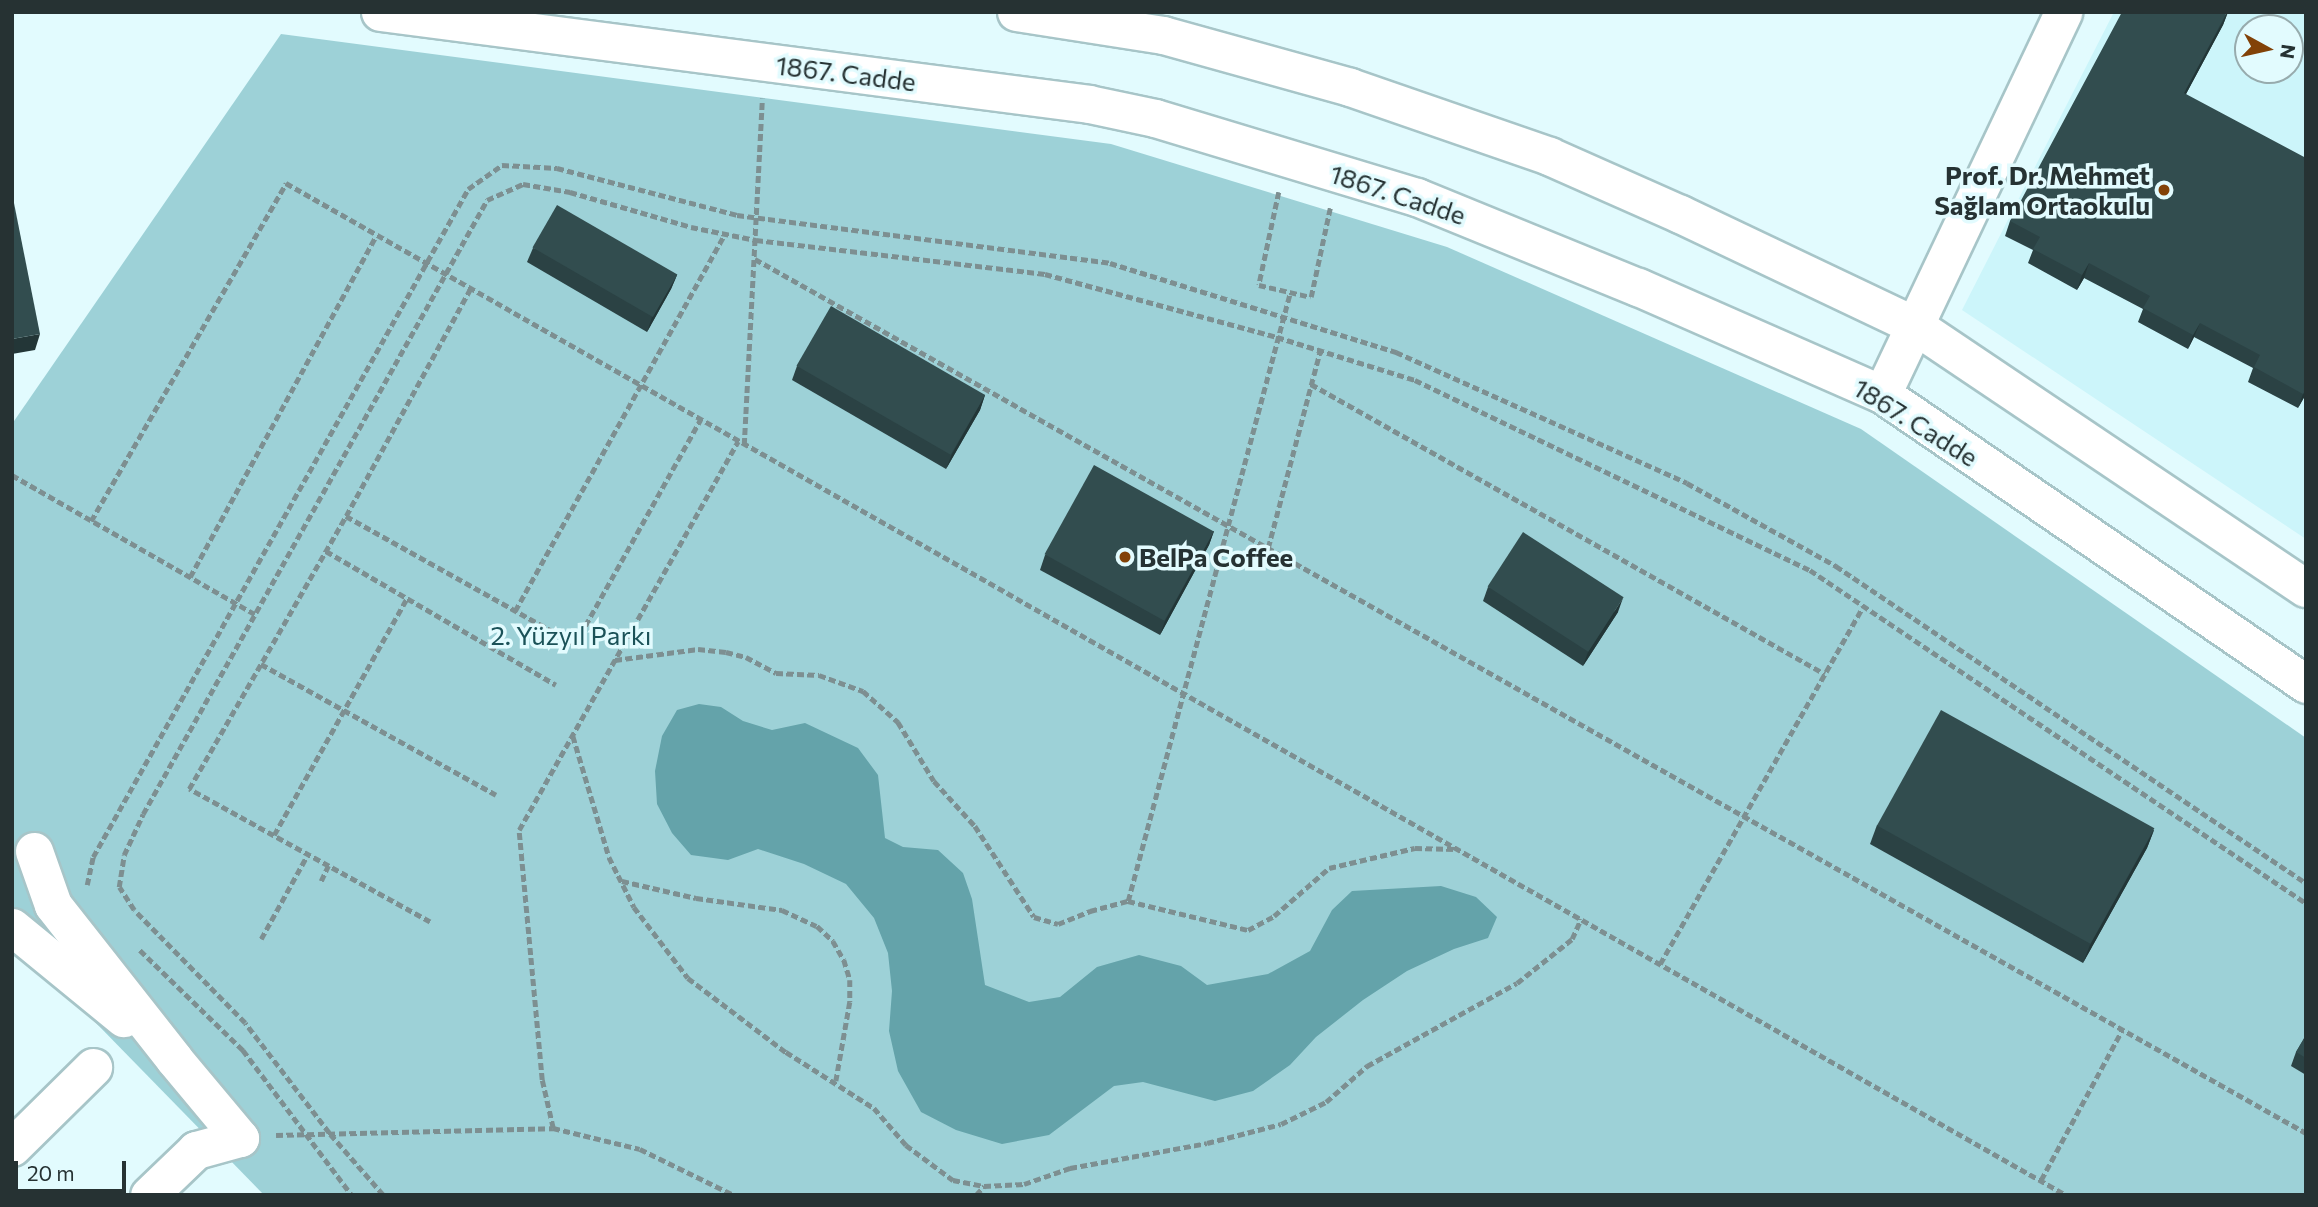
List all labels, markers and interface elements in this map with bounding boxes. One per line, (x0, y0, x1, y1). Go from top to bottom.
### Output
north arrow (2234, 14, 2304, 84)
text: N (2276, 43, 2301, 60)
street label: 1867. Cadde (774, 49, 918, 97)
street label: 1867. Cadde (1326, 157, 1470, 231)
place label: Prof. Dr. Mehmet Sağlam Ortaokulu (1934, 159, 2150, 220)
marker: Prof. Dr. Mehmet Sağlam Ortaokulu (2156, 182, 2172, 198)
street label: 1867. Cadde (1848, 371, 1984, 473)
place label: BelPa Coffee (1139, 541, 1293, 573)
marker: BelPa Coffee (1117, 549, 1133, 565)
park label: 2. Yüzyıl Parkı (490, 619, 652, 651)
scale bar (18, 1148, 130, 1192)
text: 20 m (27, 1160, 75, 1185)

